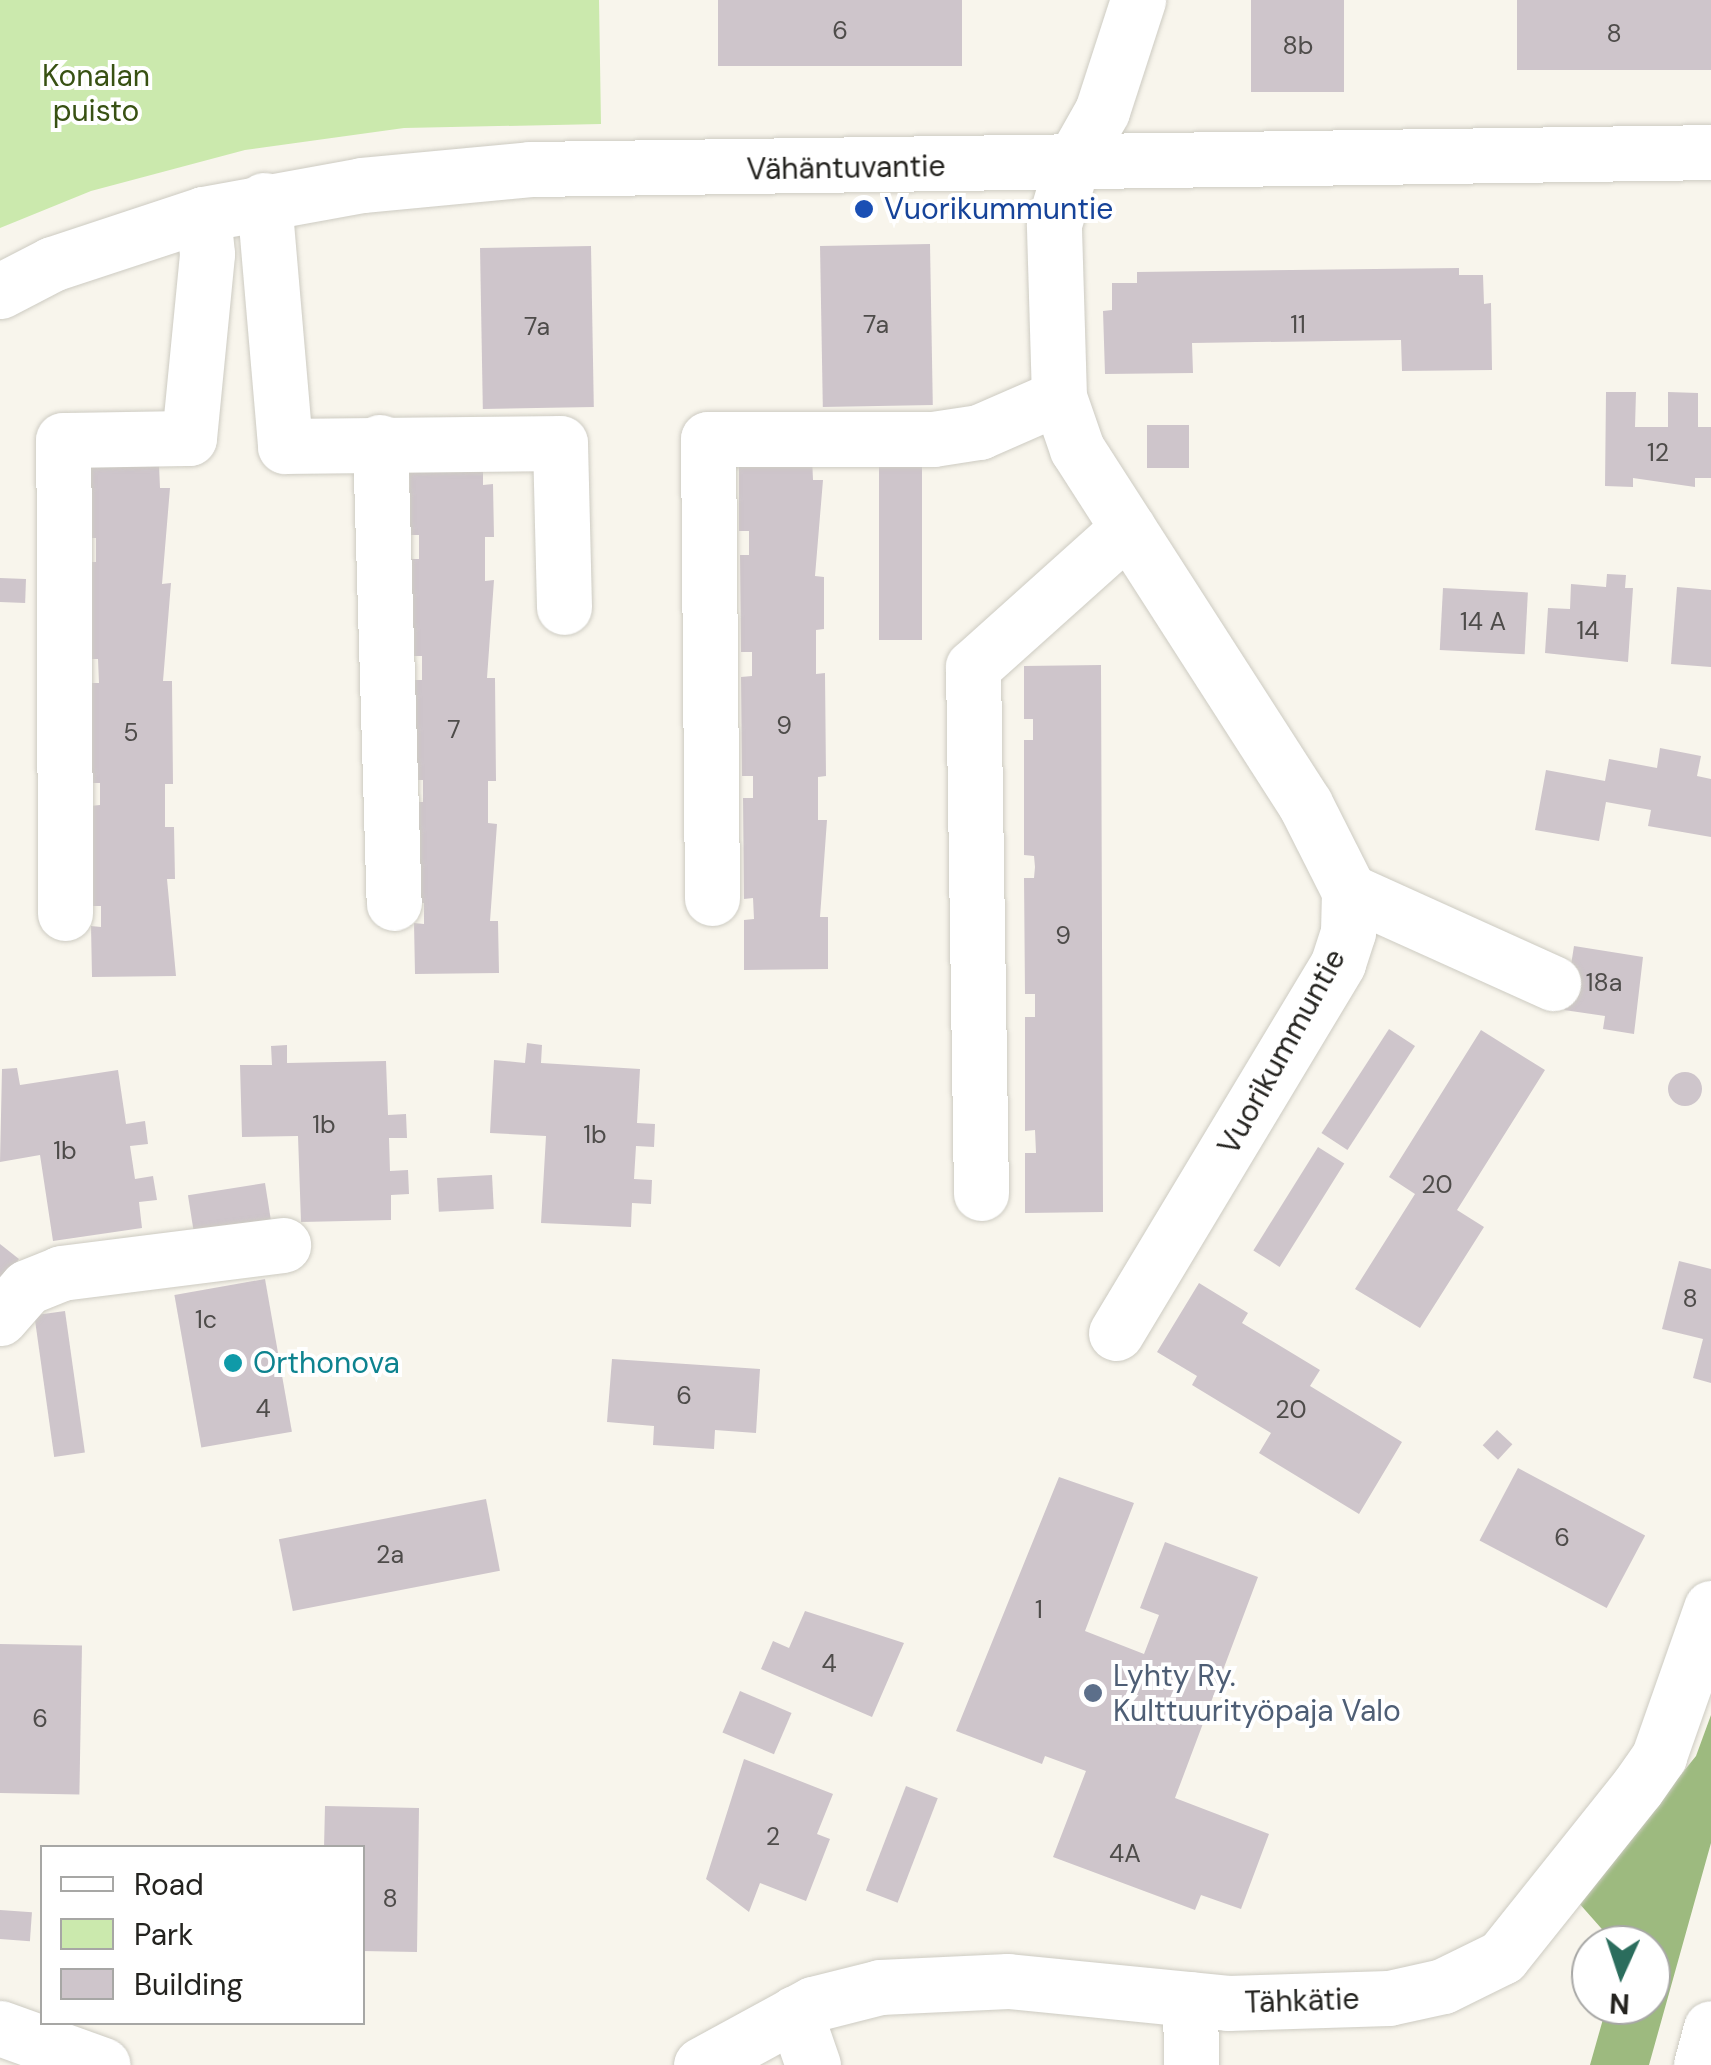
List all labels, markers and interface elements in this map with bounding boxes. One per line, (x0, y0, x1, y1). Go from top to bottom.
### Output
house number: 6 (832, 16, 848, 46)
house number: 8 (1606, 19, 1622, 49)
house number: 8b (1283, 31, 1313, 61)
park label: Konalan puisto (42, 58, 150, 128)
street label: Vähäntuvantie (746, 148, 946, 188)
place label: Vuorikummuntie (884, 191, 1113, 227)
marker: Vuorikummuntie (853, 198, 875, 220)
house number: 7a (863, 310, 889, 340)
house number: 11 (1290, 310, 1306, 340)
house number: 7a (524, 312, 550, 342)
house number: 12 (1647, 438, 1669, 468)
house number: 14 A (1460, 607, 1506, 637)
house number: 14 (1577, 616, 1599, 646)
house number: 9 (776, 711, 792, 741)
house number: 7 (447, 715, 461, 745)
house number: 5 (123, 718, 139, 748)
house number: 9 (1055, 921, 1071, 951)
street label: Vuorikummuntie (1211, 943, 1353, 1161)
house number: 18a (1586, 968, 1622, 998)
house number: 1b (312, 1110, 336, 1140)
house number: 1b (583, 1120, 607, 1150)
house number: 1b (53, 1136, 77, 1166)
house number: 20 (1421, 1170, 1453, 1200)
house number: 8 (1682, 1284, 1698, 1314)
house number: 1c (195, 1305, 217, 1335)
place label: Orthonova (253, 1345, 400, 1381)
marker: Orthonova (222, 1352, 244, 1374)
house number: 6 (676, 1381, 692, 1411)
house number: 4 (255, 1394, 271, 1424)
house number: 20 (1275, 1395, 1307, 1425)
house number: 6 (1554, 1523, 1570, 1553)
house number: 2a (376, 1540, 404, 1570)
house number: 1 (1035, 1595, 1043, 1625)
house number: 4 (821, 1649, 837, 1679)
place label: Lyhty Ry. Kulttuurityöpaja Valo (1113, 1658, 1401, 1728)
marker: Lyhty Ry. Kulttuurityöpaja Valo (1082, 1682, 1104, 1704)
house number: 6 (32, 1704, 48, 1734)
house number: 2 (766, 1822, 780, 1852)
house number: 4A (1109, 1839, 1141, 1869)
legend (40, 1845, 365, 2025)
text: Road (134, 1865, 204, 1904)
house number: 8 (382, 1884, 398, 1914)
text: Park (134, 1915, 193, 1954)
north arrow (1571, 1925, 1671, 2025)
text: Building (134, 1965, 243, 2004)
street label: Tähkätie (1244, 1981, 1360, 2021)
text: N (1608, 1984, 1631, 2022)

